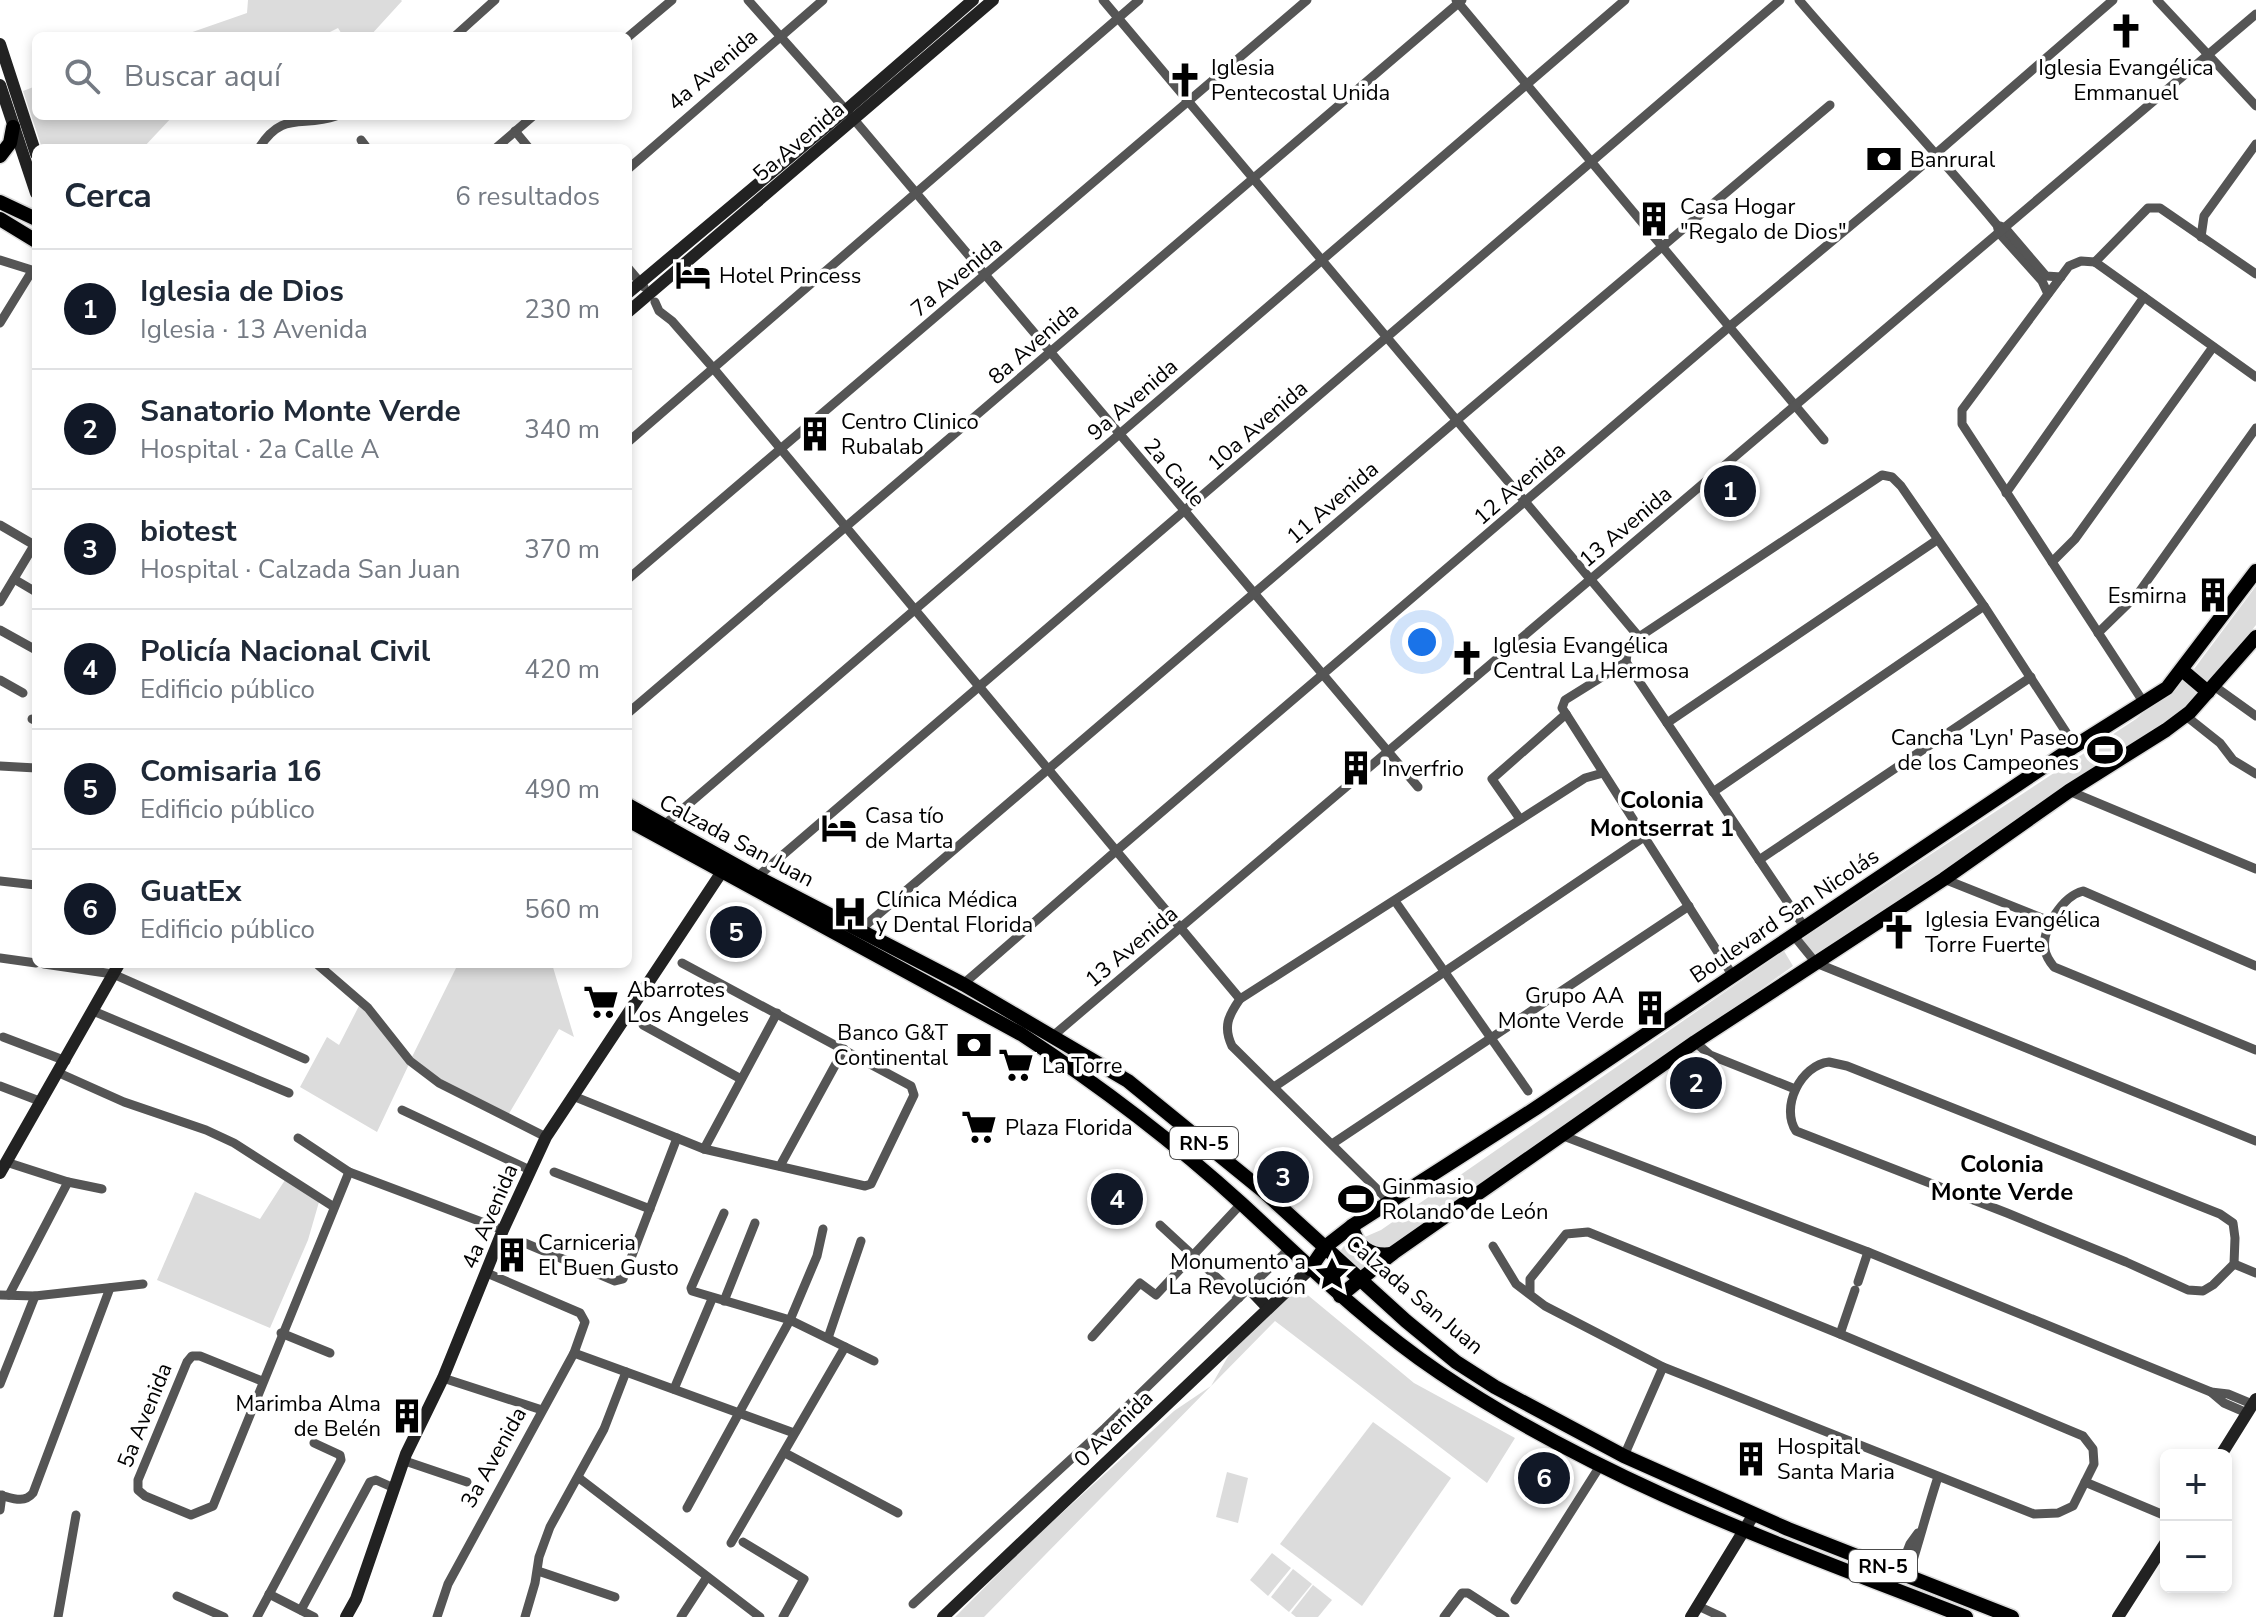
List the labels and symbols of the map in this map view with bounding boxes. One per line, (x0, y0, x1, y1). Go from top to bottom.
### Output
church icon: Iglesia Evangélica Emmanuel (2107, 12, 2145, 50)
street label: 4a Avenida (661, 22, 764, 117)
place label: Iglesia Pentecostal Unida (1211, 53, 1390, 108)
place label: Iglesia Evangélica Emmanuel (2038, 53, 2214, 108)
church icon: Iglesia Pentecostal Unida (1166, 61, 1204, 99)
street label: 5a Avenida (747, 95, 851, 189)
bank icon: Banrural (1865, 140, 1903, 178)
place label: Banrural (1910, 145, 1996, 175)
place label: Casa Hogar "Regalo de Dios" (1680, 192, 1847, 247)
building icon: Casa Hogar "Regalo de Dios" (1635, 200, 1673, 238)
street label: 7a Avenida (905, 230, 1009, 324)
hotel icon: Hotel Princess (674, 256, 712, 294)
place label: Hotel Princess (719, 261, 861, 291)
street label: 8a Avenida (982, 296, 1085, 391)
street label: 9a Avenida (1081, 352, 1184, 447)
street label: 10a Avenida (1201, 374, 1314, 478)
place label: Centro Clinico Rubalab (841, 407, 979, 462)
building icon: Centro Clinico Rubalab (796, 415, 834, 453)
street label: 2a Calle (1137, 432, 1212, 513)
street label: 12 Avenida (1467, 436, 1572, 532)
street label: 11 Avenida (1280, 455, 1385, 551)
pin: 1 (1704, 461, 1756, 521)
street label: 13 Avenida (1573, 479, 1678, 574)
building icon: Esmirna (2194, 576, 2232, 614)
place label: Esmirna (2108, 581, 2187, 611)
your location (1402, 622, 1442, 662)
place label: Iglesia Evangélica Central La Hermosa (1493, 631, 1689, 686)
church icon: Iglesia Evangélica Central La Hermosa (1448, 639, 1486, 677)
place label: Cancha 'Lyn' Paseo de los Campeones (1891, 723, 2079, 778)
sports icon: Cancha 'Lyn' Paseo de los Campeones (2086, 731, 2124, 769)
building icon: Inverfrio (1337, 749, 1375, 787)
place label: Inverfrio (1382, 754, 1464, 784)
district label: Colonia Montserrat 1 (1590, 784, 1734, 844)
street label: Calzada San Juan (654, 787, 819, 894)
place label: Casa tío de Marta (865, 801, 953, 856)
hotel icon: Casa tío de Marta (820, 809, 858, 847)
street label: Boulevard San Nicolás (1684, 841, 1885, 990)
place label: Clínica Médica y Dental Florida (876, 885, 1033, 940)
hospital icon: Clínica Médica y Dental Florida (831, 893, 869, 931)
street label: 13 Avenida (1079, 899, 1184, 994)
pin: 5 (710, 902, 762, 962)
place label: Iglesia Evangélica Torre Fuerte (1925, 905, 2101, 960)
church icon: Iglesia Evangélica Torre Fuerte (1880, 913, 1918, 951)
place label: Abarrotes Los Angeles (627, 975, 749, 1030)
place label: Grupo AA Monte Verde (1498, 981, 1624, 1036)
supermarket icon: Abarrotes Los Angeles (582, 983, 620, 1021)
building icon: Grupo AA Monte Verde (1631, 989, 1669, 1027)
place label: Banco G&T Continental (834, 1018, 949, 1073)
bank icon: Banco G&T Continental (955, 1026, 993, 1064)
supermarket icon: La Torre (997, 1046, 1035, 1084)
place label: La Torre (1042, 1051, 1122, 1081)
pin: 2 (1670, 1053, 1722, 1113)
supermarket icon: Plaza Florida (960, 1108, 998, 1146)
place label: Plaza Florida (1005, 1113, 1133, 1143)
road number: RN-5 (1170, 1127, 1238, 1159)
pin: 3 (1257, 1147, 1309, 1207)
district label: Colonia Monte Verde (1931, 1148, 2073, 1208)
street label: 4a Avenida (454, 1159, 525, 1273)
pin: 4 (1091, 1169, 1143, 1229)
place label: Ginmasio Rolando de León (1382, 1172, 1549, 1227)
sports icon: Ginmasio Rolando de León (1337, 1180, 1375, 1218)
place label: Carniceria El Buen Gusto (538, 1228, 679, 1283)
street label: Calzada San Juan (1339, 1228, 1490, 1361)
building icon: Carniceria El Buen Gusto (493, 1236, 531, 1274)
place label: Monumento a La Revolución (1168, 1247, 1306, 1302)
place icon: Monumento a La Revolución (1313, 1255, 1351, 1293)
street label: 5a Avenida (110, 1358, 180, 1472)
street label: 0 Avenida (1068, 1383, 1160, 1474)
place label: Marimba Alma de Belén (236, 1389, 381, 1444)
building icon: Marimba Alma de Belén (388, 1397, 426, 1435)
street label: 3a Avenida (454, 1402, 534, 1513)
place label: Hospital Santa Maria (1777, 1432, 1895, 1487)
building icon: Hospital Santa Maria (1732, 1440, 1770, 1478)
pin: 6 (1518, 1448, 1570, 1508)
road number: RN-5 (1849, 1550, 1917, 1582)

